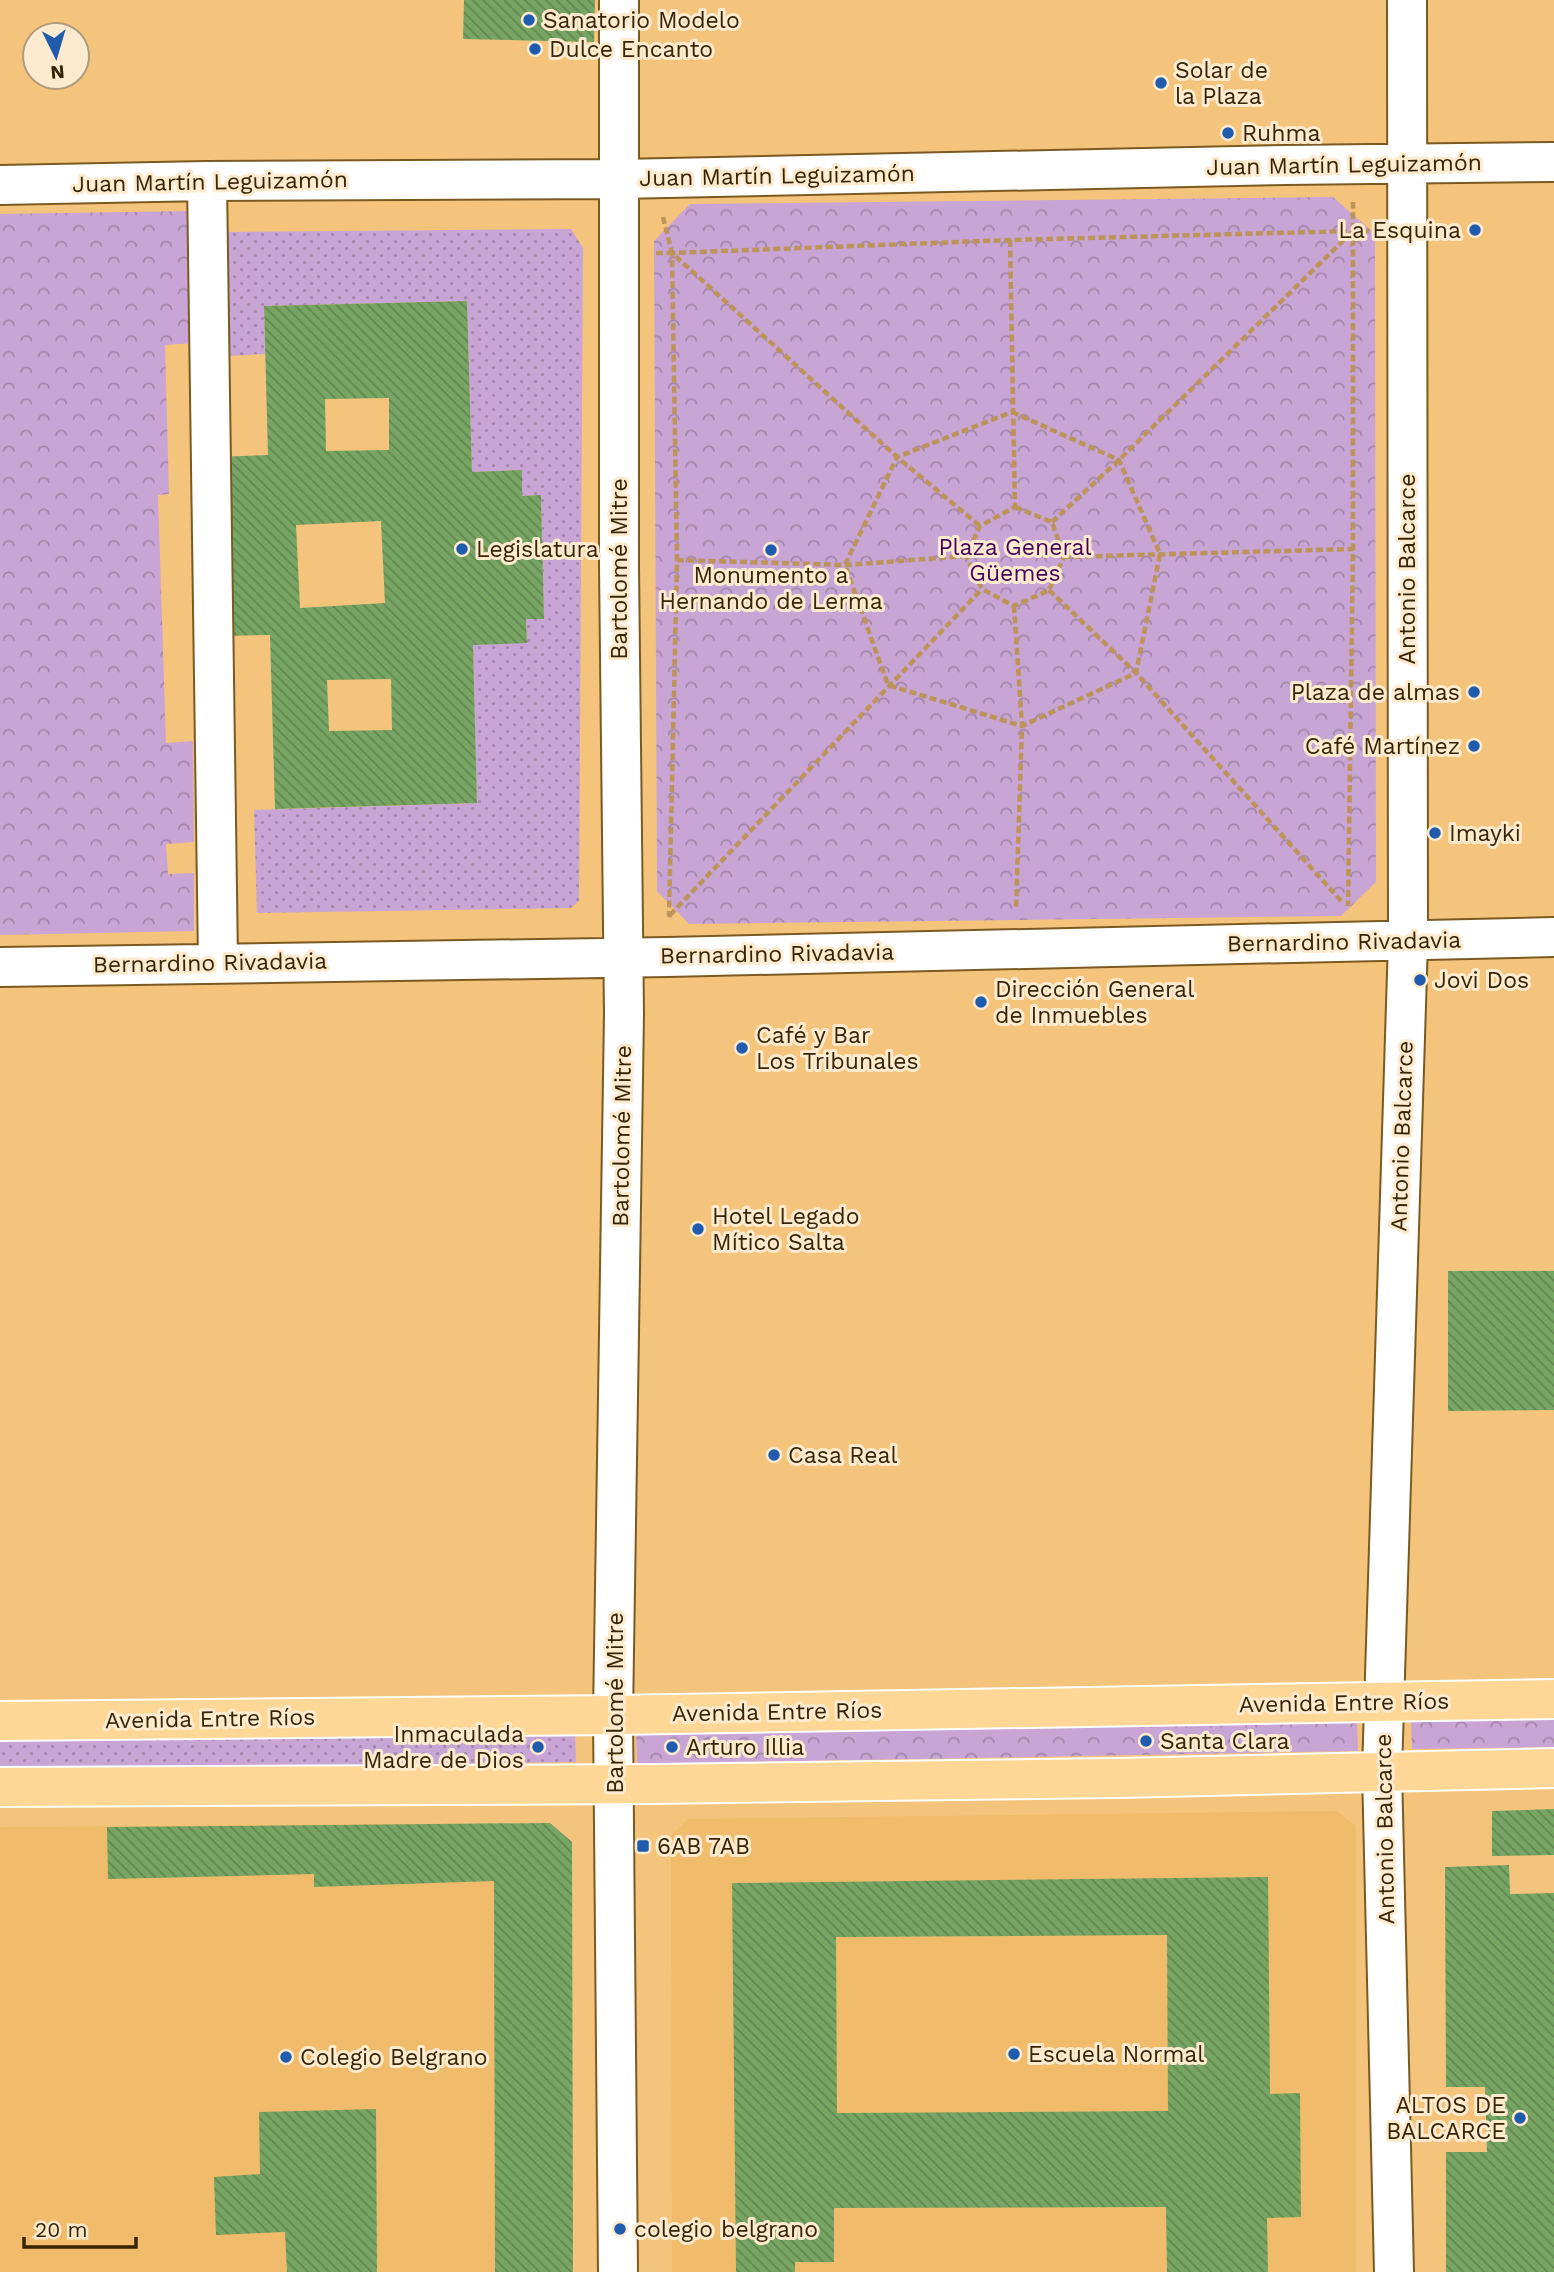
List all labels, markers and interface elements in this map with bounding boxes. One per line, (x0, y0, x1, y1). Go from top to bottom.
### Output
place label: Sanatorio Modelo (543, 7, 740, 34)
marker: Sanatorio Modelo (521, 12, 537, 28)
north arrow (21, 21, 91, 91)
place label: Dulce Encanto (549, 36, 713, 63)
marker: Dulce Encanto (527, 41, 543, 57)
place label: Solar de la Plaza (1175, 57, 1268, 110)
text: N (49, 60, 65, 85)
marker: Solar de la Plaza (1153, 75, 1169, 91)
place label: Ruhma (1242, 120, 1320, 147)
marker: Ruhma (1220, 125, 1236, 141)
street label: Juan Martín Leguizamón (1206, 149, 1482, 181)
street label: Juan Martín Leguizamón (639, 160, 915, 192)
street label: Juan Martín Leguizamón (72, 166, 348, 198)
place label: La Esquina (1338, 217, 1461, 244)
marker: La Esquina (1467, 222, 1483, 238)
street label: Antonio Balcarce (1394, 474, 1421, 664)
street label: Bartolomé Mitre (606, 478, 633, 660)
park label: Plaza General Güemes (938, 534, 1092, 587)
place label: Legislatura (476, 536, 599, 563)
marker: Legislatura (454, 541, 470, 557)
marker: Monumento a Hernando de Lerma (763, 542, 779, 558)
place label: Monumento a Hernando de Lerma (659, 562, 883, 615)
place label: Plaza de almas (1291, 679, 1460, 706)
marker: Plaza de almas (1466, 684, 1482, 700)
place label: Café Martínez (1305, 733, 1460, 760)
marker: Café Martínez (1466, 738, 1482, 754)
place label: Imayki (1449, 820, 1521, 847)
marker: Imayki (1427, 825, 1443, 841)
street label: Bernardino Rivadavia (1227, 926, 1461, 958)
street label: Bernardino Rivadavia (660, 938, 894, 970)
street label: Bernardino Rivadavia (93, 947, 327, 979)
place label: Jovi Dos (1434, 967, 1529, 994)
marker: Jovi Dos (1412, 972, 1428, 988)
place label: Dirección General de Inmuebles (995, 976, 1194, 1029)
marker: Dirección General de Inmuebles (973, 994, 989, 1010)
place label: Café y Bar Los Tribunales (756, 1022, 919, 1075)
marker: Café y Bar Los Tribunales (734, 1040, 750, 1056)
street label: Antonio Balcarce (1385, 1040, 1419, 1232)
street label: Bartolomé Mitre (607, 1045, 637, 1227)
place label: Hotel Legado Mítico Salta (712, 1203, 859, 1256)
marker: Hotel Legado Mítico Salta (690, 1221, 706, 1237)
place label: Casa Real (788, 1442, 897, 1469)
marker: Casa Real (766, 1447, 782, 1463)
street label: Bartolomé Mitre (602, 1612, 629, 1794)
street label: Avenida Entre Ríos (1239, 1688, 1449, 1718)
street label: Avenida Entre Ríos (672, 1697, 882, 1727)
street label: Avenida Entre Ríos (105, 1704, 315, 1734)
place label: Inmaculada Madre de Dios (363, 1721, 524, 1774)
place label: Santa Clara (1160, 1728, 1290, 1755)
marker: Santa Clara (1138, 1733, 1154, 1749)
street label: Antonio Balcarce (1370, 1733, 1400, 1925)
place label: Arturo Illia (686, 1734, 804, 1761)
marker: Inmaculada Madre de Dios (530, 1739, 546, 1755)
marker: Arturo Illia (664, 1739, 680, 1755)
place label: 6AB 7AB (657, 1833, 750, 1860)
marker: 6AB 7AB (635, 1838, 651, 1854)
place label: Escuela Normal (1028, 2041, 1204, 2068)
place label: Colegio Belgrano (300, 2044, 488, 2071)
marker: Escuela Normal (1006, 2046, 1022, 2062)
marker: Colegio Belgrano (278, 2049, 294, 2065)
place label: ALTOS DE BALCARCE (1386, 2092, 1506, 2145)
marker: ALTOS DE BALCARCE (1512, 2110, 1528, 2126)
scale bar (24, 2206, 136, 2250)
place label: colegio belgrano (634, 2216, 818, 2243)
text: 20 m (35, 2217, 87, 2242)
marker: colegio belgrano (612, 2221, 628, 2237)

